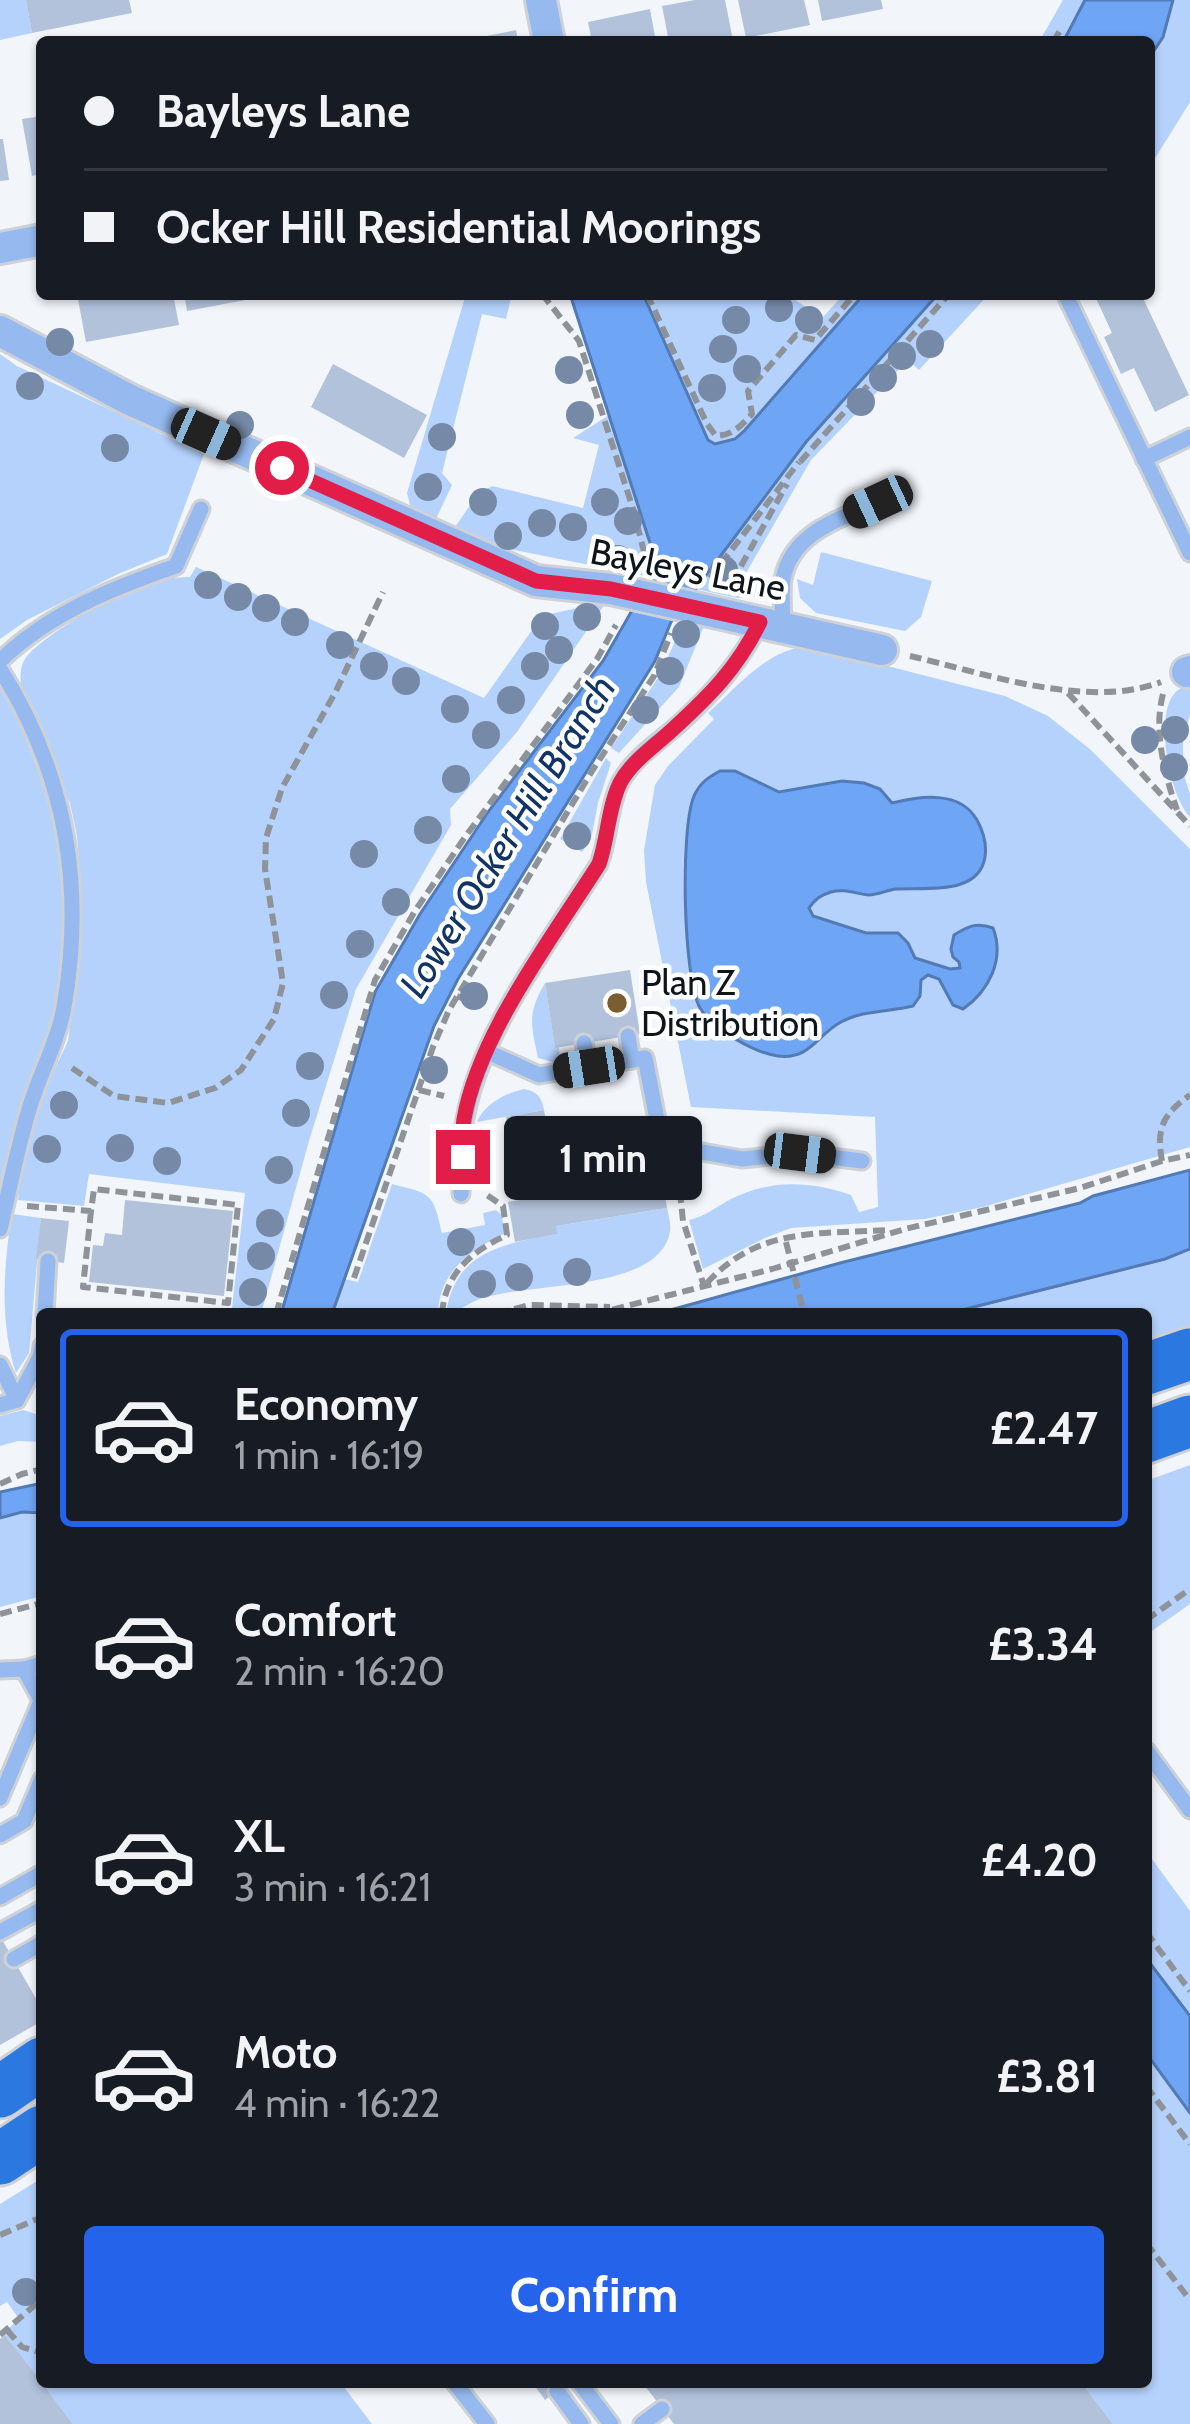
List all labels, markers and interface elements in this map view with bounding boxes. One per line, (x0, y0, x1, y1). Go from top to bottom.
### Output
text: Bayleys Lane (156, 84, 410, 138)
text: Ocker Hill Residential Moorings (156, 200, 761, 254)
car (166, 403, 246, 465)
route start (255, 441, 309, 495)
car (838, 470, 918, 534)
street label: Bayleys Lane (587, 529, 789, 609)
water label: Lower Ocker Hill Branch (388, 666, 626, 1006)
place label: Plan Z Distribution (641, 960, 819, 1045)
marker: Plan Z Distribution (604, 990, 630, 1016)
car (551, 1044, 627, 1090)
callout: 1 min (505, 1115, 703, 1199)
route end (436, 1130, 490, 1184)
car (762, 1131, 838, 1175)
text: 1 min (559, 1134, 647, 1182)
icon: car (90, 1374, 198, 1482)
text: Economy (234, 1377, 418, 1431)
text: £2.47 (990, 1401, 1098, 1455)
text: 1 min · 16:19 (234, 1431, 424, 1479)
icon: car (90, 1590, 198, 1698)
text: Comfort (234, 1593, 397, 1647)
text: £3.34 (988, 1617, 1098, 1671)
text: 2 min · 16:20 (234, 1647, 445, 1695)
icon: car (90, 1806, 198, 1914)
text: XL (234, 1809, 285, 1863)
text: £4.20 (981, 1833, 1098, 1887)
text: 3 min · 16:21 (234, 1863, 431, 1911)
icon: car (90, 2022, 198, 2130)
text: Moto (234, 2025, 337, 2079)
text: £3.81 (997, 2049, 1098, 2103)
text: 4 min · 16:22 (234, 2079, 440, 2127)
button: Confirm (84, 2226, 1104, 2364)

